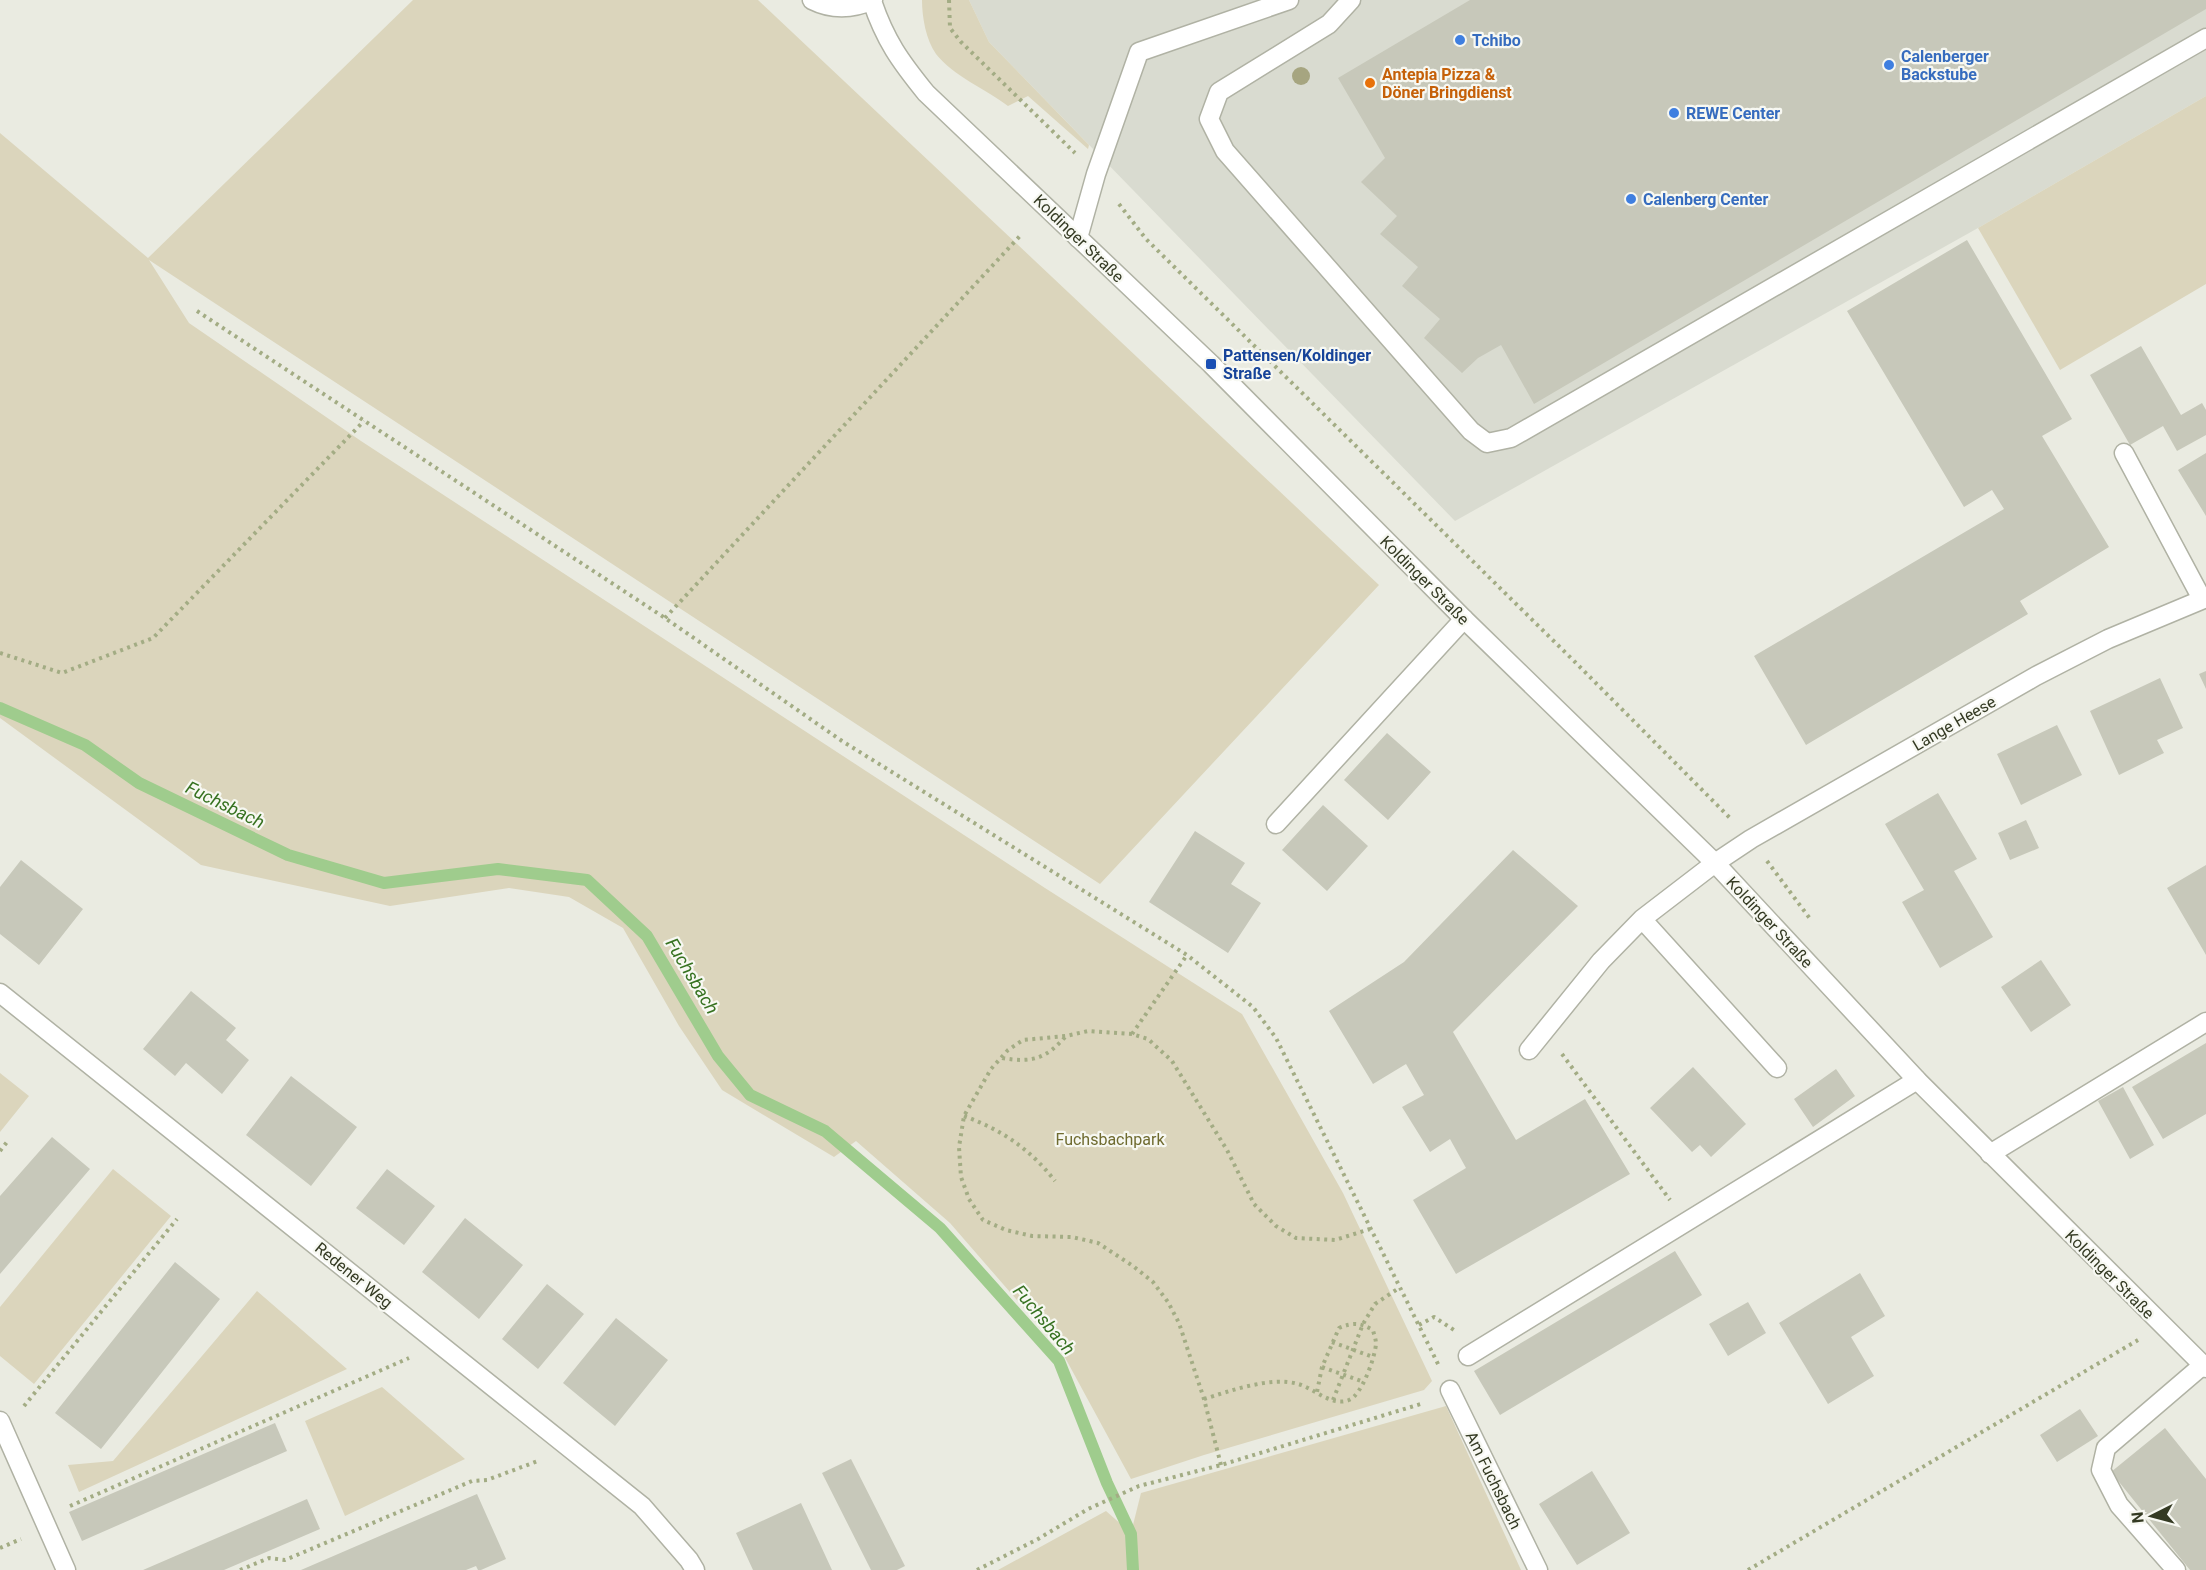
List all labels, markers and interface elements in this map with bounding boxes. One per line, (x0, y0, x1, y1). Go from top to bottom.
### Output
place label: Tchibo (1472, 31, 1521, 50)
marker: Tchibo (1453, 33, 1467, 47)
place label: Calenberger Backstube (1901, 47, 1989, 84)
marker: Calenberger Backstube (1882, 58, 1896, 72)
place label: Antepia Pizza & Döner Bringdienst (1382, 65, 1512, 102)
marker: Antepia Pizza & Döner Bringdienst (1363, 76, 1377, 90)
place label: REWE Center (1686, 104, 1780, 123)
marker: REWE Center (1667, 106, 1681, 120)
place label: Calenberg Center (1643, 190, 1768, 209)
street label: Koldinger Straße (1030, 191, 1128, 286)
marker: Calenberg Center (1624, 192, 1638, 206)
place label: Pattensen/Koldinger Straße (1223, 346, 1371, 383)
marker: Pattensen/Koldinger Straße (1204, 357, 1218, 371)
street label: Koldinger Straße (1376, 532, 1473, 629)
street label: Lange Heese (1909, 692, 1999, 755)
water label: Fuchsbach (182, 776, 268, 833)
street label: Koldinger Straße (1722, 873, 1817, 972)
water label: Fuchsbach (662, 934, 723, 1018)
park label: Fuchsbachpark (1055, 1130, 1165, 1149)
street label: Koldinger Straße (2061, 1226, 2158, 1323)
street label: Redener Weg (311, 1238, 396, 1312)
water label: Fuchsbach (1009, 1280, 1080, 1359)
street label: Am Fuchsbach (1462, 1428, 1525, 1532)
north arrow (2122, 1486, 2182, 1546)
text: N (2128, 1511, 2148, 1524)

